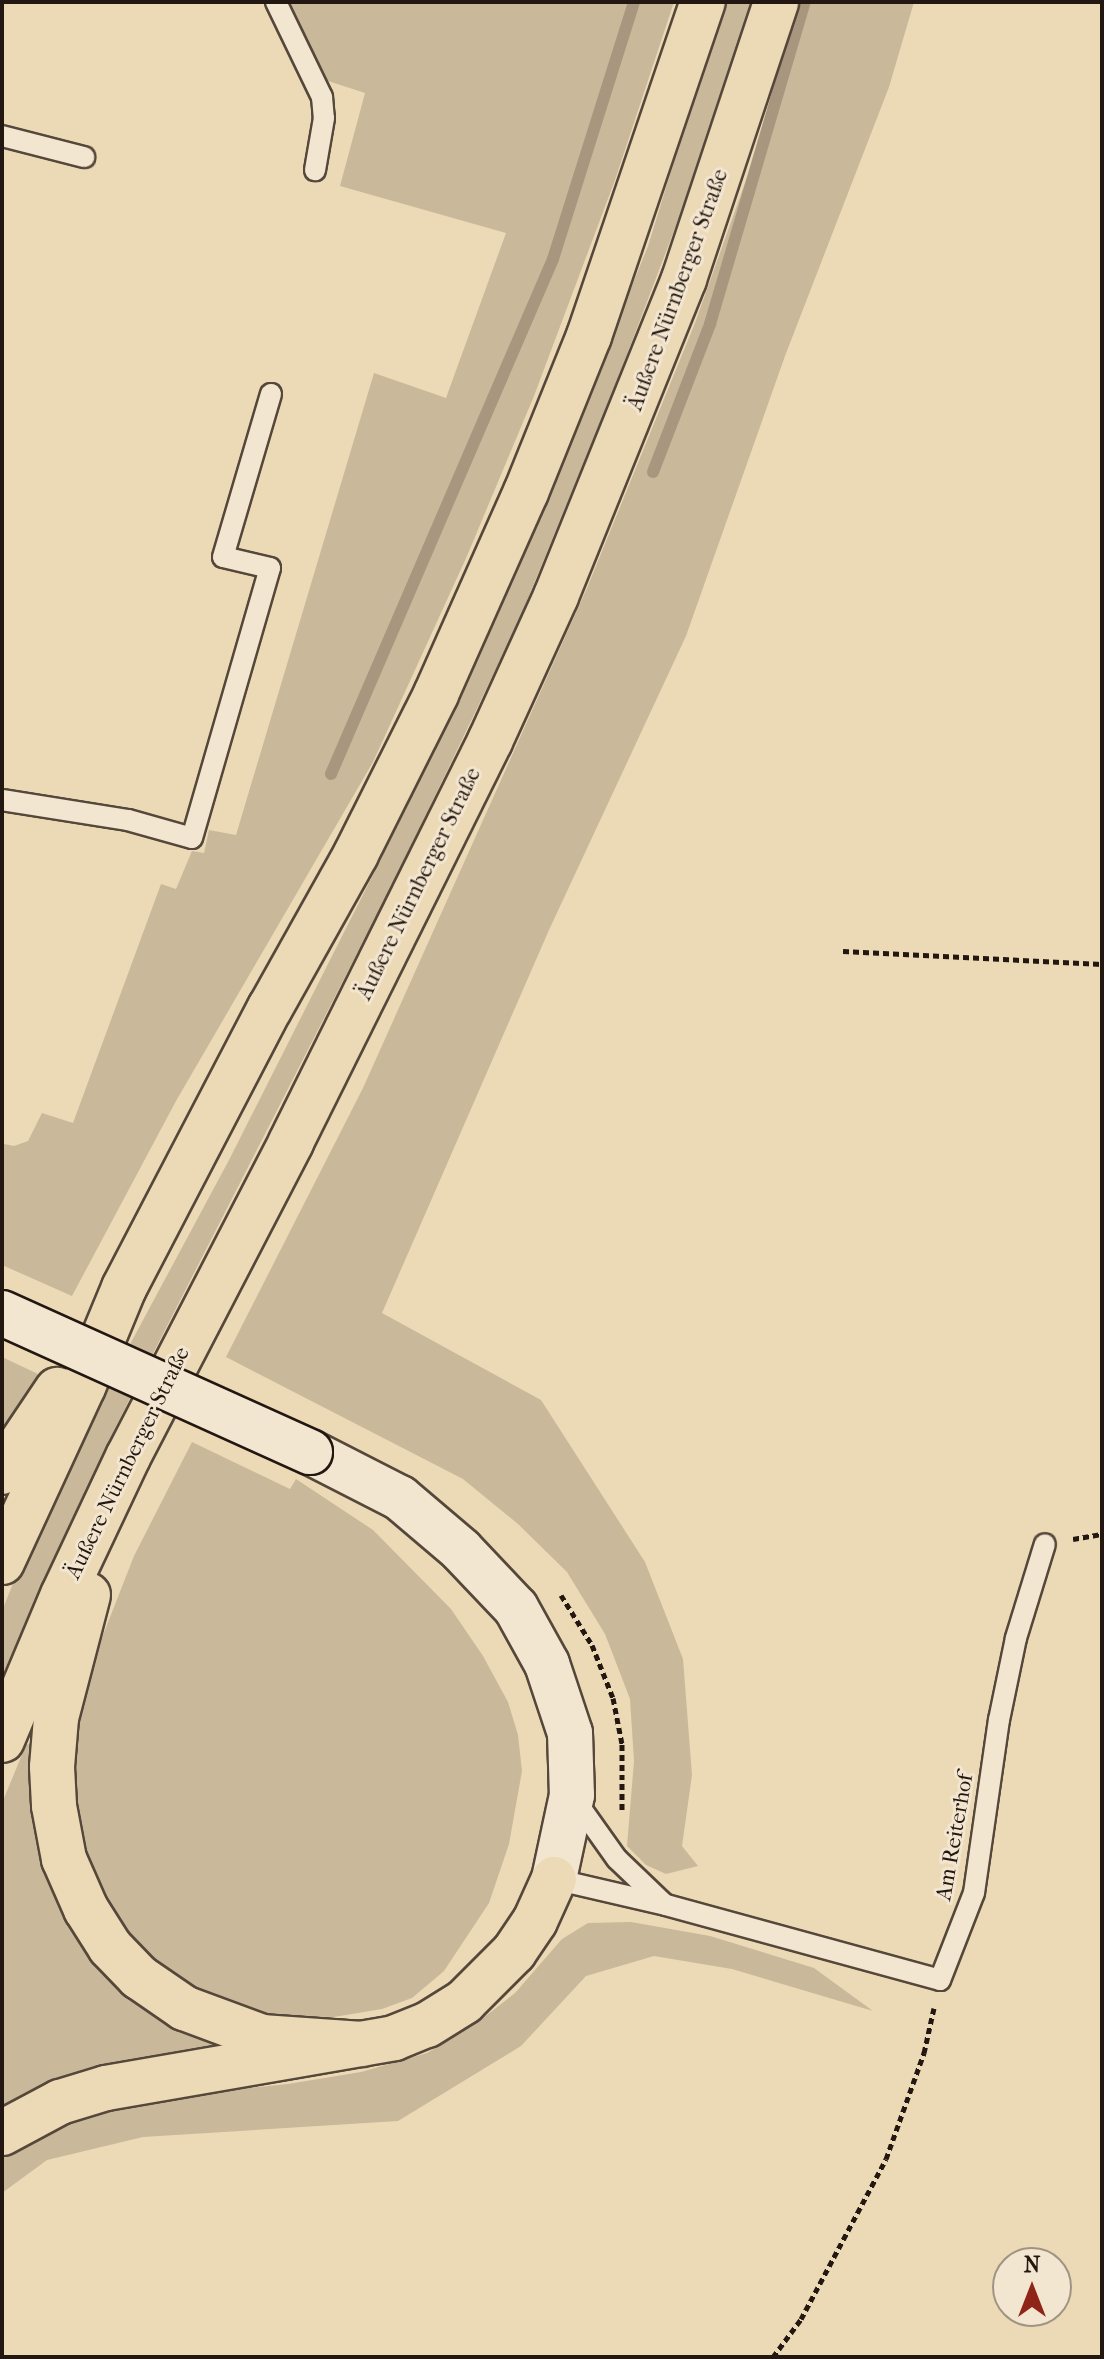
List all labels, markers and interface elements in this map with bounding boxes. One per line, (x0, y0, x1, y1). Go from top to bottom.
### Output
street label: Äußere Nürnberger Straße (622, 166, 734, 414)
street label: Äußere Nürnberger Straße (351, 764, 487, 1004)
street label: Äußere Nürnberger Straße (60, 1343, 196, 1583)
street label: Am Reiterhof (931, 1771, 979, 1903)
north arrow (992, 2247, 1072, 2327)
text: N (1024, 2252, 1040, 2278)

